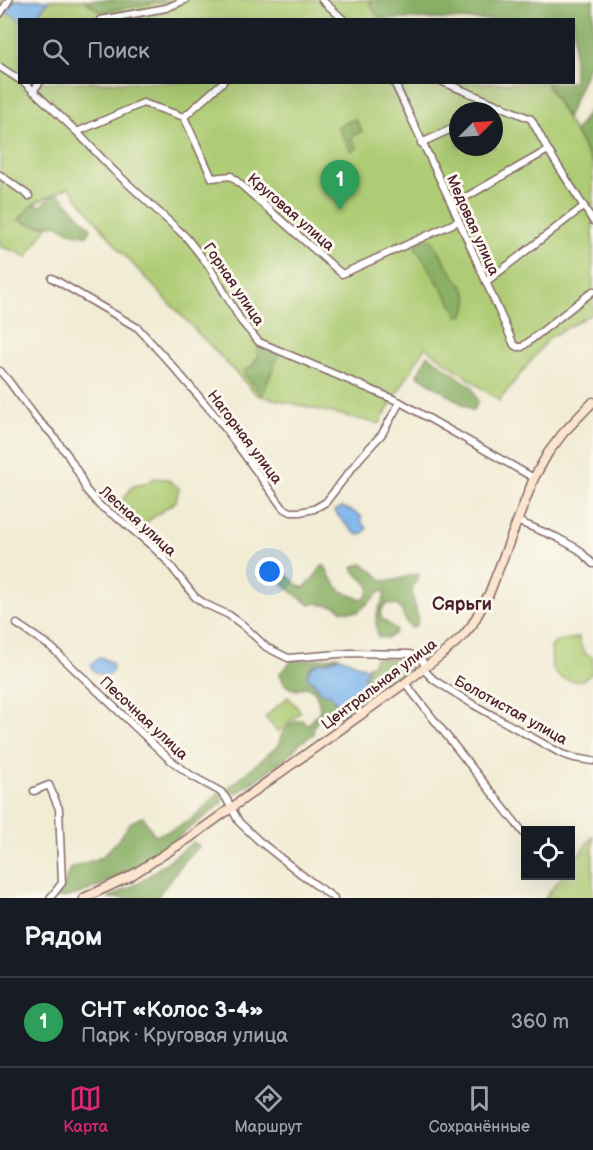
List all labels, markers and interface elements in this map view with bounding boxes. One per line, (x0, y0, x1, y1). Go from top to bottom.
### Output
search box (18, 18, 575, 84)
icon: search (39, 35, 72, 68)
text: Поиск (87, 38, 150, 65)
north arrow (449, 102, 503, 156)
pin: 1 (320, 160, 360, 210)
street label: Круговая улица (243, 169, 338, 255)
street label: Медовая улица (442, 172, 503, 279)
street label: Горная улица (199, 239, 268, 329)
street label: Нагорная улица (203, 386, 286, 488)
street label: Лесная улица (95, 481, 180, 561)
your location (255, 557, 284, 586)
district label: Сярьги (432, 594, 492, 615)
street label: Центральная улица (318, 635, 441, 734)
street label: Болотистая улица (451, 672, 571, 749)
street label: Песочная улица (96, 673, 192, 764)
map controls (521, 826, 575, 880)
button: locate (521, 826, 575, 880)
text: Рядом (24, 922, 102, 953)
text: СНТ «Колос 3-4» (81, 997, 264, 1024)
text: 1 (39, 1010, 48, 1034)
text: 360 m (511, 1010, 569, 1034)
text: Парк · Круговая улица (81, 1024, 288, 1048)
tab: Карта (63, 1082, 108, 1137)
tab: Маршрут (234, 1082, 303, 1137)
tab: Сохранённые (429, 1082, 530, 1137)

